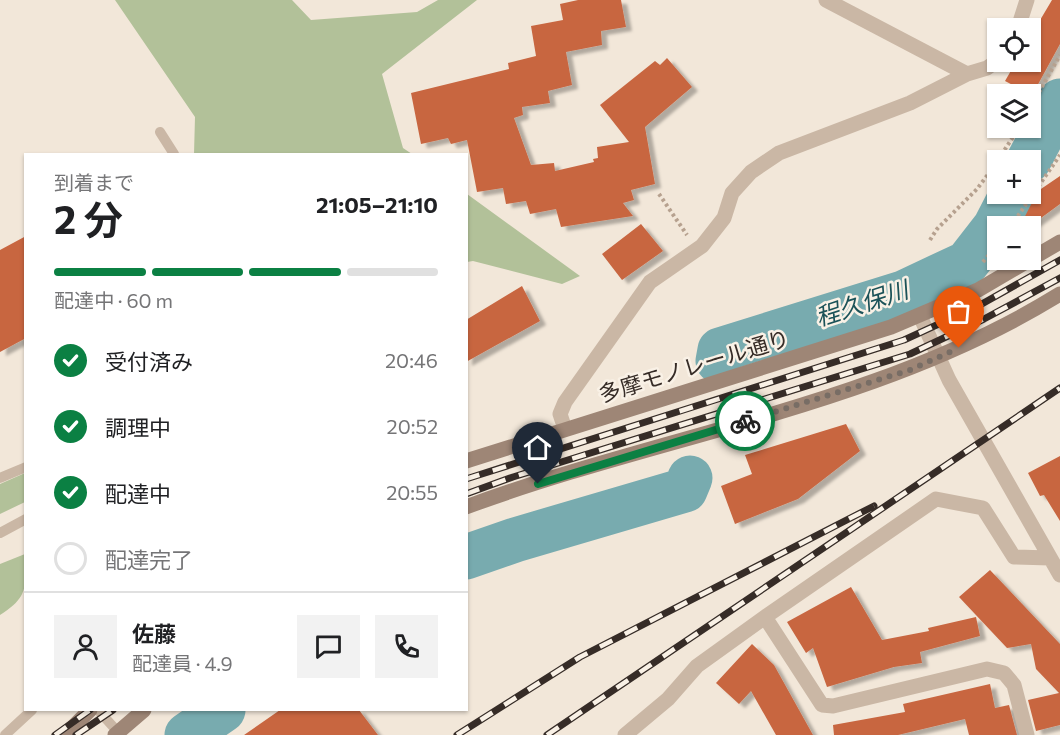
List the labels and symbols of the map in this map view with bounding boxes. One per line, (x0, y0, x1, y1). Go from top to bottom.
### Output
water label: 程久保川 (811, 273, 915, 331)
pin (933, 286, 984, 348)
street label: 多摩モノレール通り (595, 324, 792, 407)
courier (715, 391, 775, 451)
pin (512, 422, 563, 484)

